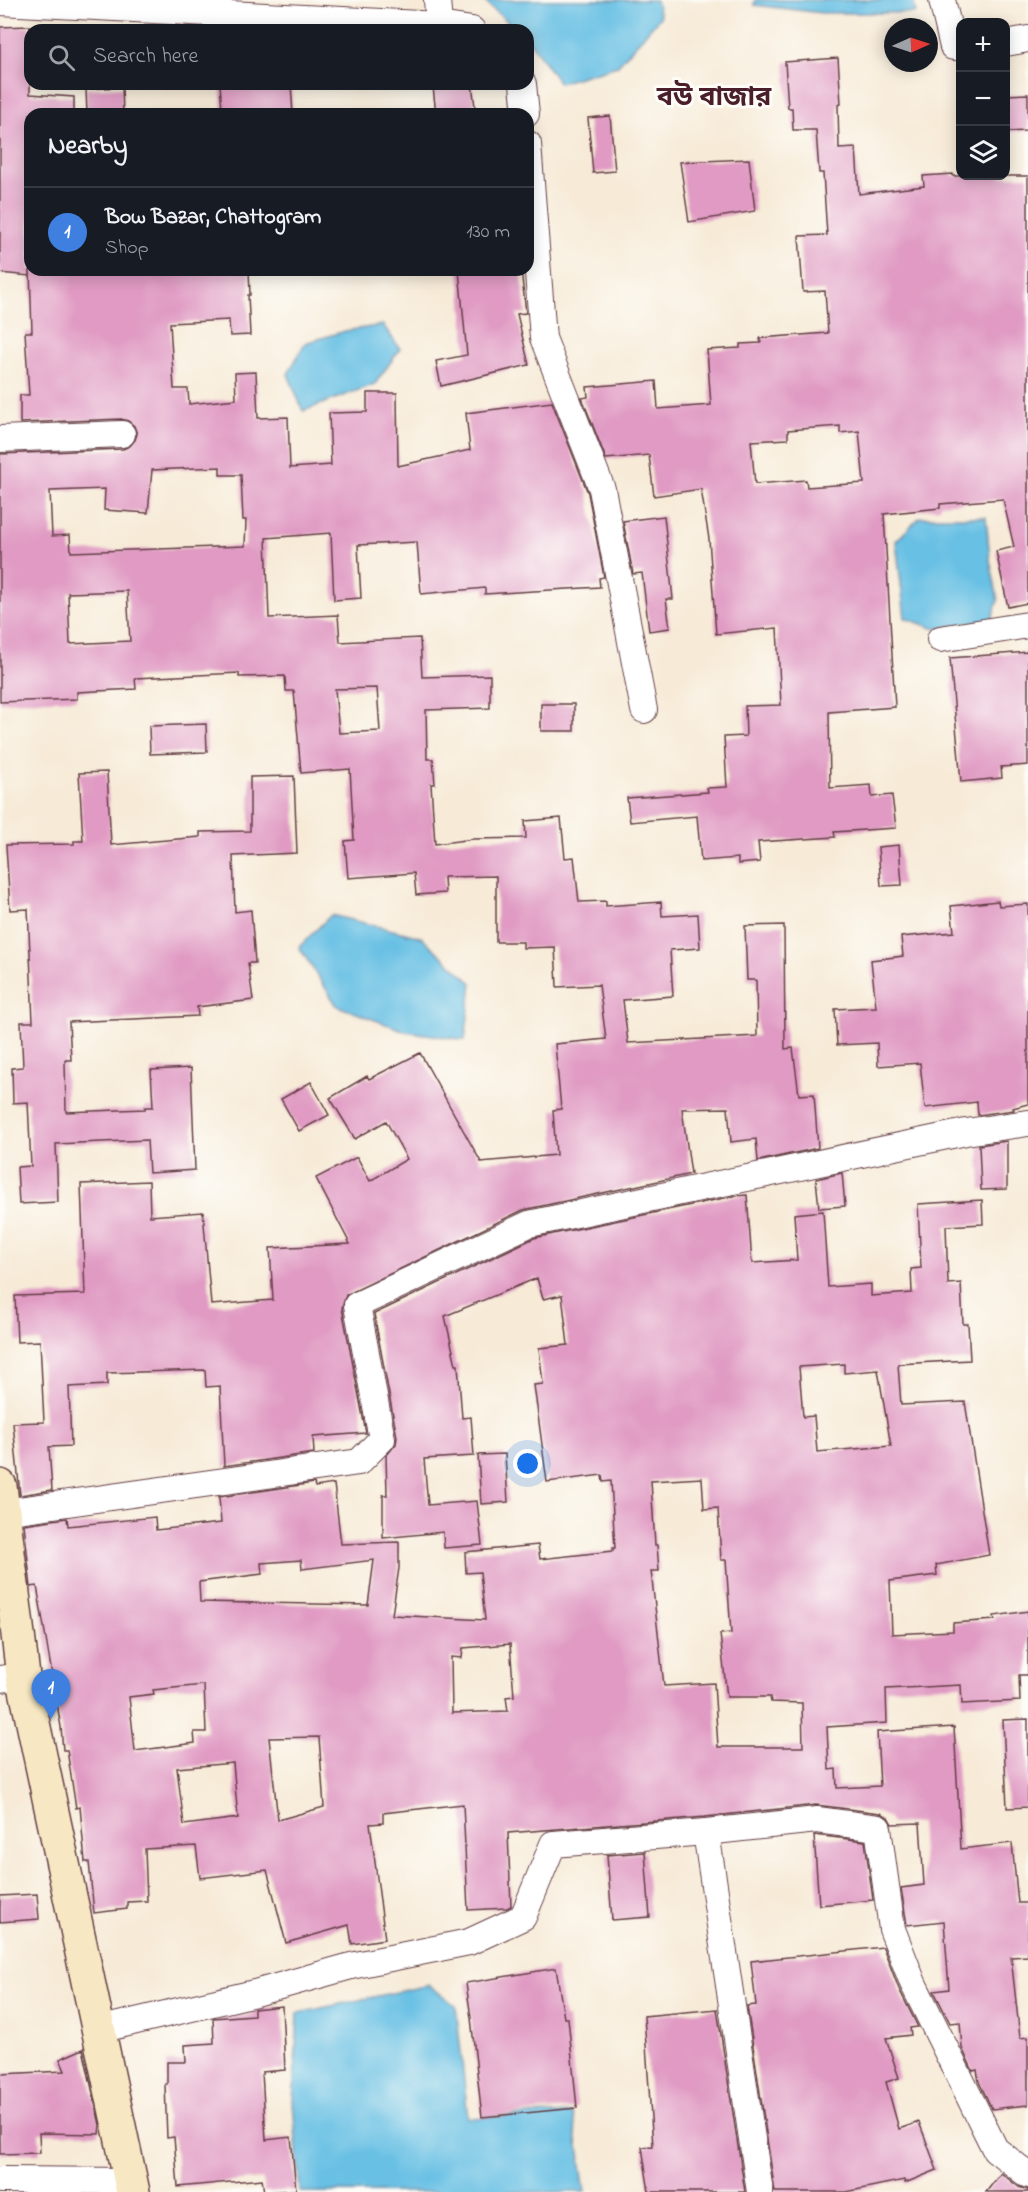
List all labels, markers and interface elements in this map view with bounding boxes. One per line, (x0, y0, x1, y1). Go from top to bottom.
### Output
north arrow (884, 18, 938, 72)
map controls (956, 18, 1010, 180)
button: + (956, 18, 1010, 72)
search box (24, 24, 534, 90)
icon: search (45, 41, 78, 74)
text: Search here (93, 41, 198, 73)
button: − (956, 72, 1010, 126)
district label: বউ বাজার (656, 79, 772, 118)
button: layers (956, 126, 1010, 180)
text: Nearby (48, 128, 127, 166)
text: Bow Bazar, Chattogram (105, 202, 321, 234)
text: 1 (64, 218, 71, 247)
text: 130 m (466, 218, 510, 247)
text: Shop (105, 234, 149, 263)
your location (513, 1449, 542, 1478)
pin: 1 (32, 1670, 70, 1719)

